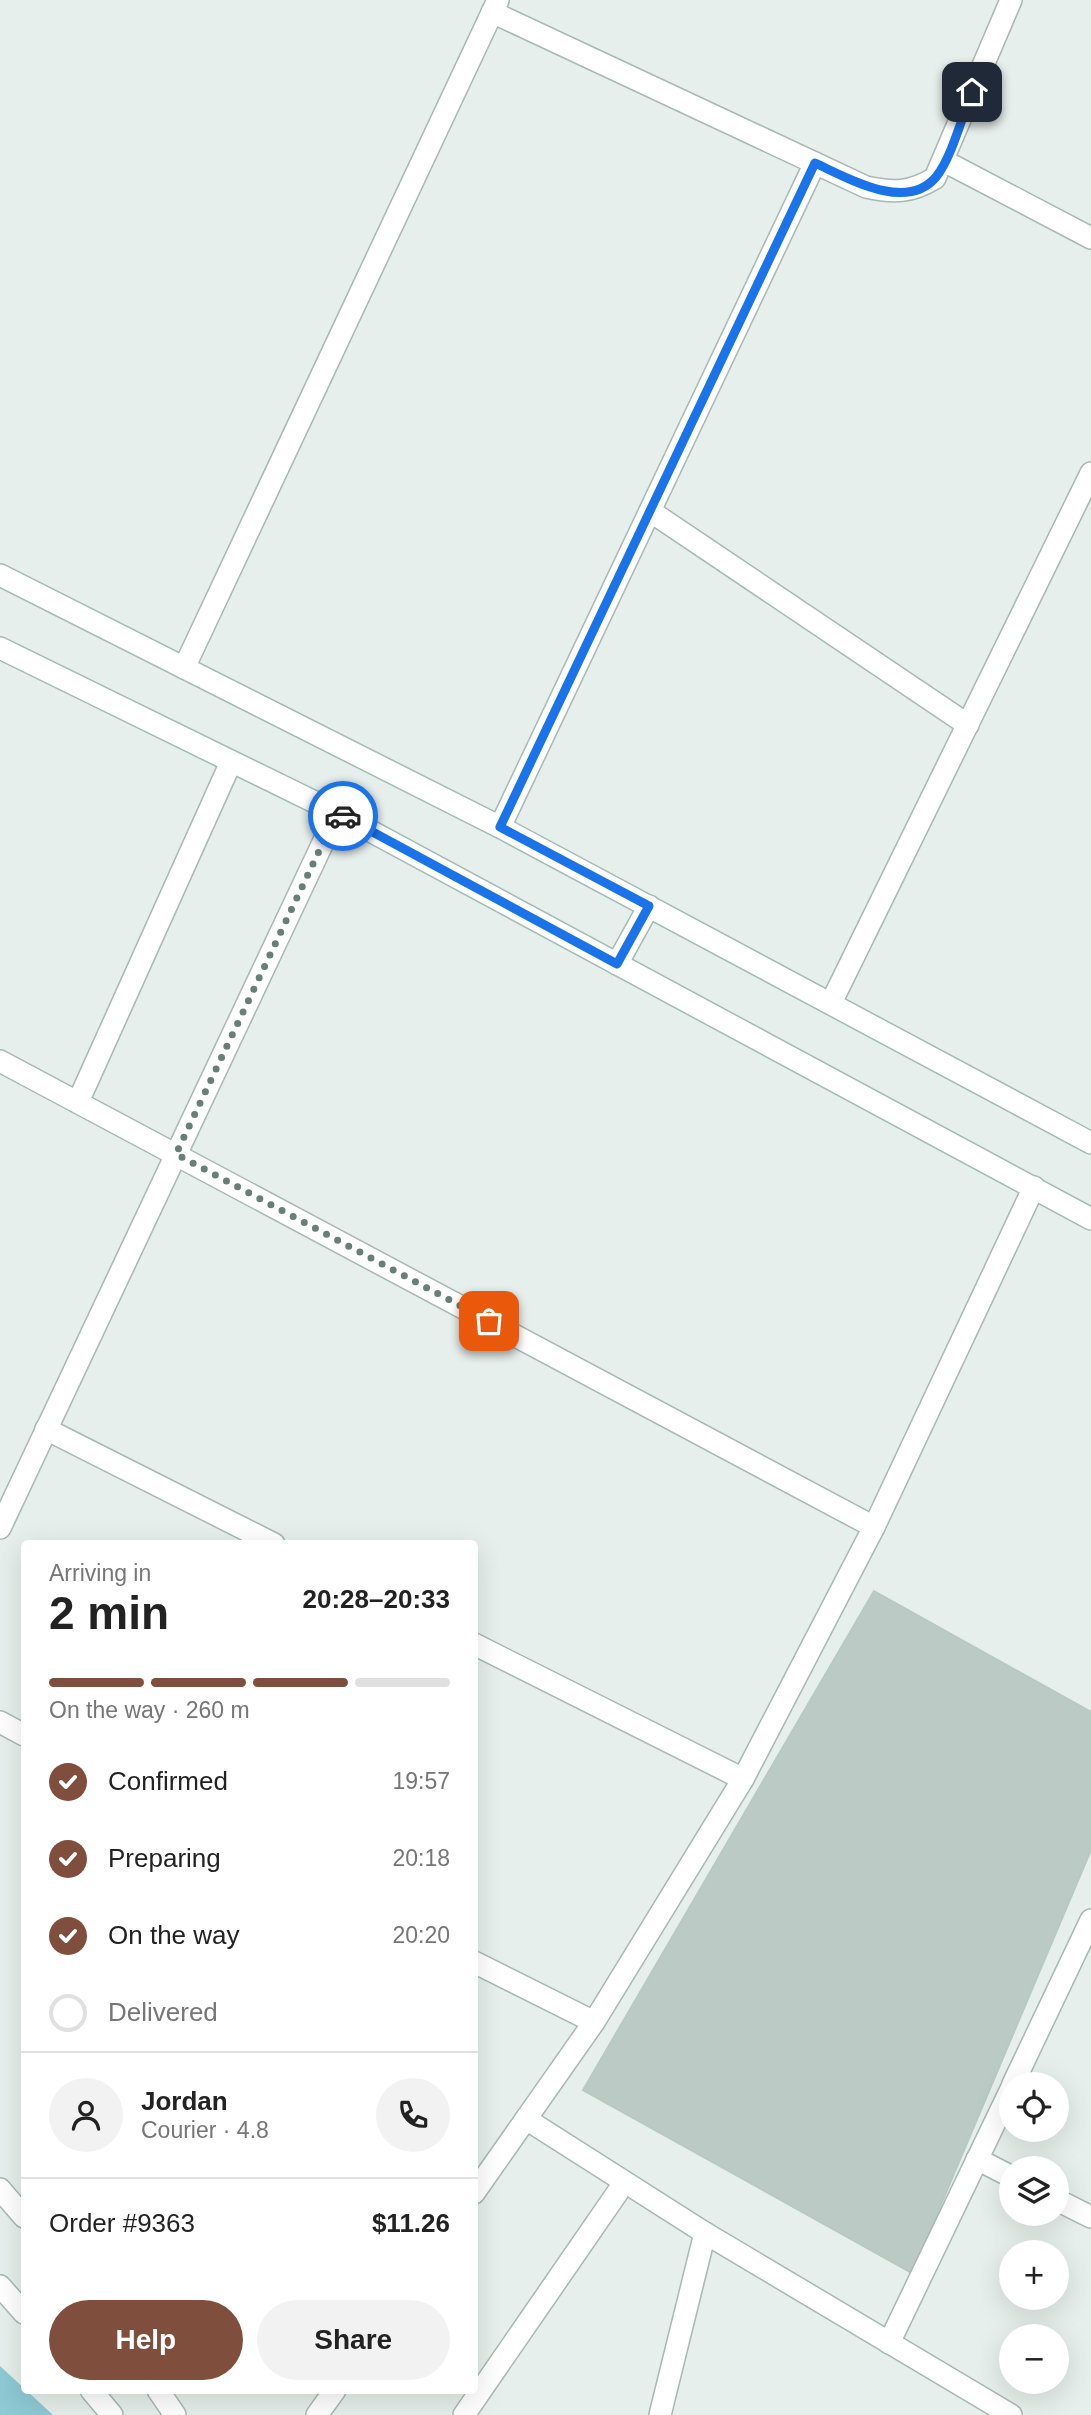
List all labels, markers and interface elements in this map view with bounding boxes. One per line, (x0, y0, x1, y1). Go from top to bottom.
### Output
pin (942, 62, 1002, 122)
icon: home (953, 73, 991, 111)
courier (308, 781, 378, 851)
icon: car (324, 797, 362, 835)
pin (459, 1291, 519, 1351)
icon: bag (470, 1302, 508, 1340)
text: Arriving in (49, 1560, 151, 1586)
text: 20:28–20:33 (303, 1584, 450, 1614)
text: 2 min (49, 1587, 169, 1639)
text: On the way · 260 m (49, 1697, 250, 1723)
icon: check (49, 1763, 87, 1801)
text: Confirmed (108, 1766, 228, 1796)
text: 19:57 (392, 1768, 450, 1794)
icon: check (49, 1840, 87, 1878)
text: Preparing (108, 1843, 221, 1873)
text: 20:18 (392, 1845, 450, 1871)
icon: check (49, 1917, 87, 1955)
text: On the way (108, 1920, 240, 1950)
text: 20:20 (392, 1922, 450, 1948)
text: Delivered (108, 1997, 218, 2027)
map controls (999, 2072, 1069, 2394)
button: locate (999, 2072, 1069, 2142)
button: person (49, 2078, 123, 2152)
button: phone (376, 2078, 450, 2152)
text: Jordan (141, 2086, 228, 2116)
text: Courier · 4.8 (141, 2117, 269, 2143)
button: layers (999, 2156, 1069, 2226)
text: Order #9363 (49, 2208, 195, 2238)
text: $11.26 (372, 2208, 450, 2238)
button: + (999, 2240, 1069, 2310)
button: Help (49, 2300, 243, 2380)
button: Share (257, 2300, 450, 2380)
button: − (999, 2324, 1069, 2394)

